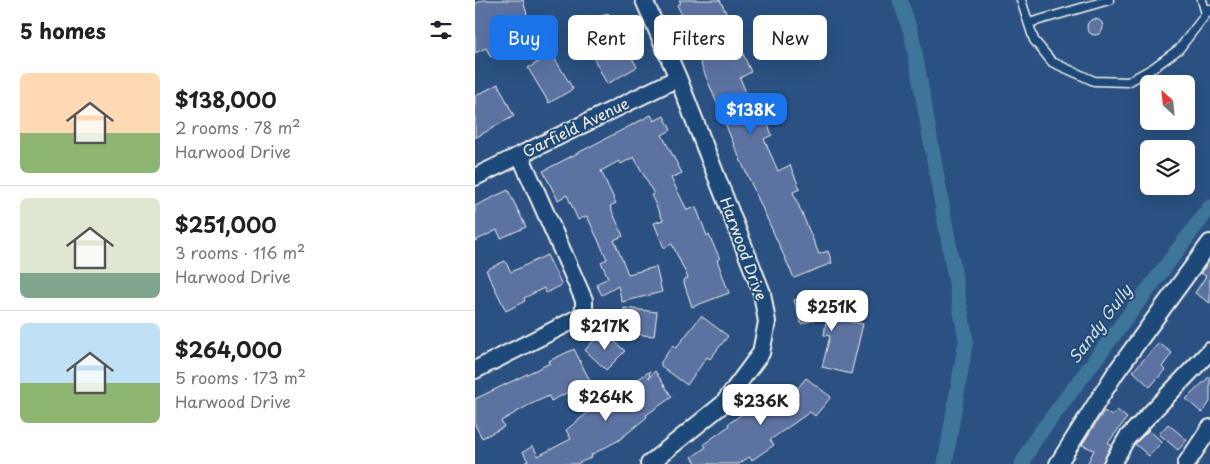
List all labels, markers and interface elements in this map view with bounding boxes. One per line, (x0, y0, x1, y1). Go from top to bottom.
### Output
text: 5 homes (20, 14, 106, 46)
chip: Buy (490, 15, 558, 60)
chip: Rent (568, 15, 644, 60)
chip: Filters (654, 15, 743, 60)
chip: New (753, 15, 827, 60)
icon: filters (427, 16, 455, 44)
north arrow (1140, 75, 1195, 130)
map controls (1140, 75, 1195, 195)
text: $138,000 (175, 83, 276, 115)
street label: Garfield Avenue (518, 91, 632, 162)
pin: $138K (716, 92, 786, 135)
icon: home (60, 93, 120, 153)
text: $138K (726, 97, 776, 121)
text: 2 rooms · 78 m² (175, 115, 301, 139)
text: Harwood Drive (175, 139, 291, 163)
button: layers (1140, 140, 1195, 195)
street label: Harwood Drive (715, 194, 774, 303)
text: $251,000 (175, 208, 277, 240)
icon: home (60, 218, 120, 278)
text: 3 rooms · 116 m² (175, 240, 305, 264)
text: Harwood Drive (175, 264, 291, 288)
water label: Sandy Gully (1062, 278, 1138, 368)
pin: $251K (797, 290, 867, 332)
text: $251K (807, 294, 857, 318)
pin: $217K (570, 308, 640, 351)
text: $217K (581, 313, 629, 337)
text: $264,000 (175, 333, 282, 365)
icon: home (60, 343, 120, 403)
text: 5 rooms · 173 m² (175, 365, 306, 389)
pin: $264K (571, 380, 641, 422)
text: $264K (579, 384, 633, 408)
pin: $236K (726, 384, 796, 426)
text: $236K (733, 388, 789, 412)
text: Harwood Drive (175, 389, 291, 413)

